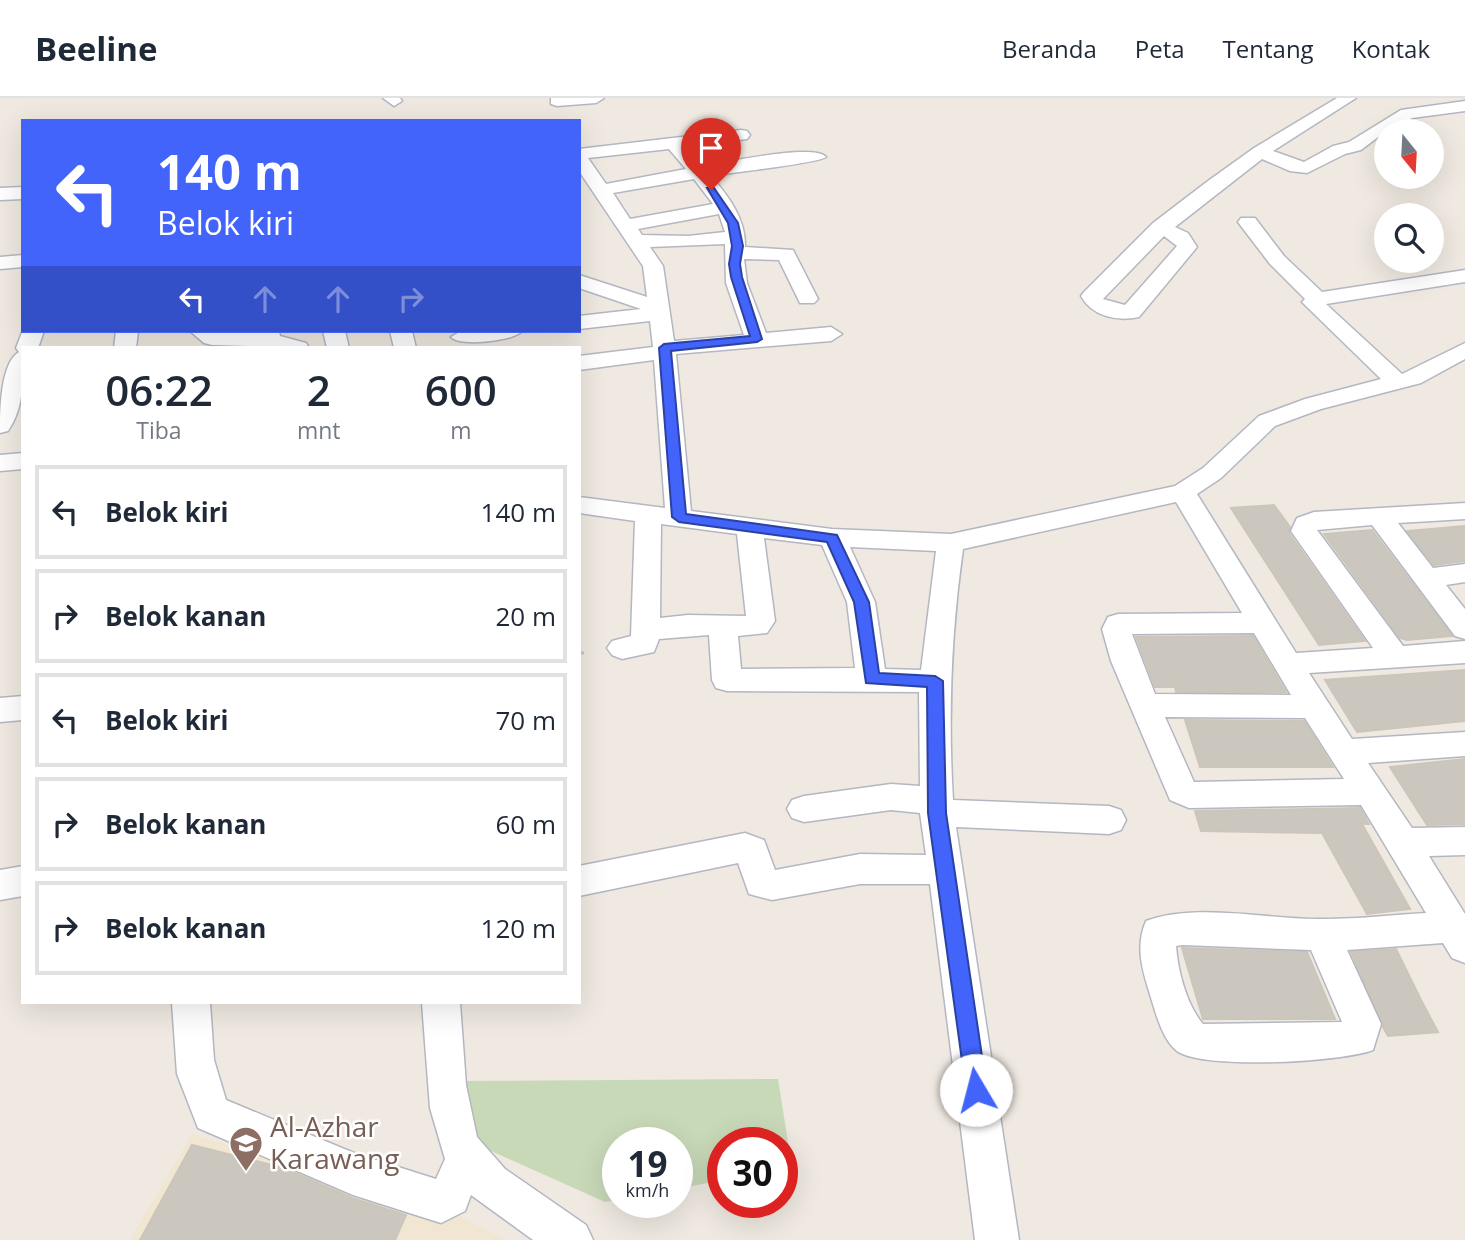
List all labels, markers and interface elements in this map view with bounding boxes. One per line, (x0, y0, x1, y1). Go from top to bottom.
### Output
text: Beeline (35, 26, 158, 71)
text: Beranda (1002, 32, 1097, 65)
text: Peta (1135, 32, 1185, 65)
text: Tentang (1223, 32, 1314, 65)
text: Kontak (1352, 32, 1430, 65)
pin (681, 118, 741, 190)
north arrow (1374, 119, 1444, 189)
map controls (1374, 119, 1444, 273)
icon: arrive (692, 129, 730, 167)
text: 140 m (157, 138, 302, 204)
icon: left (42, 147, 133, 238)
text: Belok kiri (157, 201, 294, 244)
button: search (1374, 203, 1444, 273)
icon: left (173, 280, 211, 318)
icon: ahead (246, 280, 284, 318)
icon: ahead (319, 280, 357, 318)
icon: right (392, 280, 430, 318)
text: 06:22 (105, 361, 213, 418)
text: 2 (307, 361, 331, 418)
text: 600 (425, 361, 497, 418)
text: Tiba (136, 414, 182, 446)
text: mnt (297, 414, 341, 446)
text: m (450, 414, 471, 446)
icon: left (46, 493, 84, 531)
text: Belok kiri (105, 494, 229, 530)
text: 140 m (481, 494, 556, 530)
icon: right (46, 597, 84, 635)
text: Belok kanan (105, 598, 266, 634)
text: 20 m (495, 598, 556, 634)
icon: left (46, 701, 84, 739)
text: Belok kiri (105, 702, 229, 738)
text: 70 m (495, 702, 556, 738)
icon: right (46, 805, 84, 843)
text: Belok kanan (105, 806, 266, 842)
text: 60 m (495, 806, 556, 842)
icon: right (46, 909, 84, 947)
text: Belok kanan (105, 910, 266, 946)
text: 120 m (481, 910, 556, 946)
position arrow (939, 1053, 1013, 1127)
place label: Al-Azhar Karawang (270, 1107, 399, 1177)
school or university icon: Al-Azhar Karawang (227, 1124, 265, 1173)
speed limit sign: 30 (707, 1127, 798, 1218)
text: 19 (627, 1140, 668, 1187)
text: km/h (626, 1178, 669, 1202)

